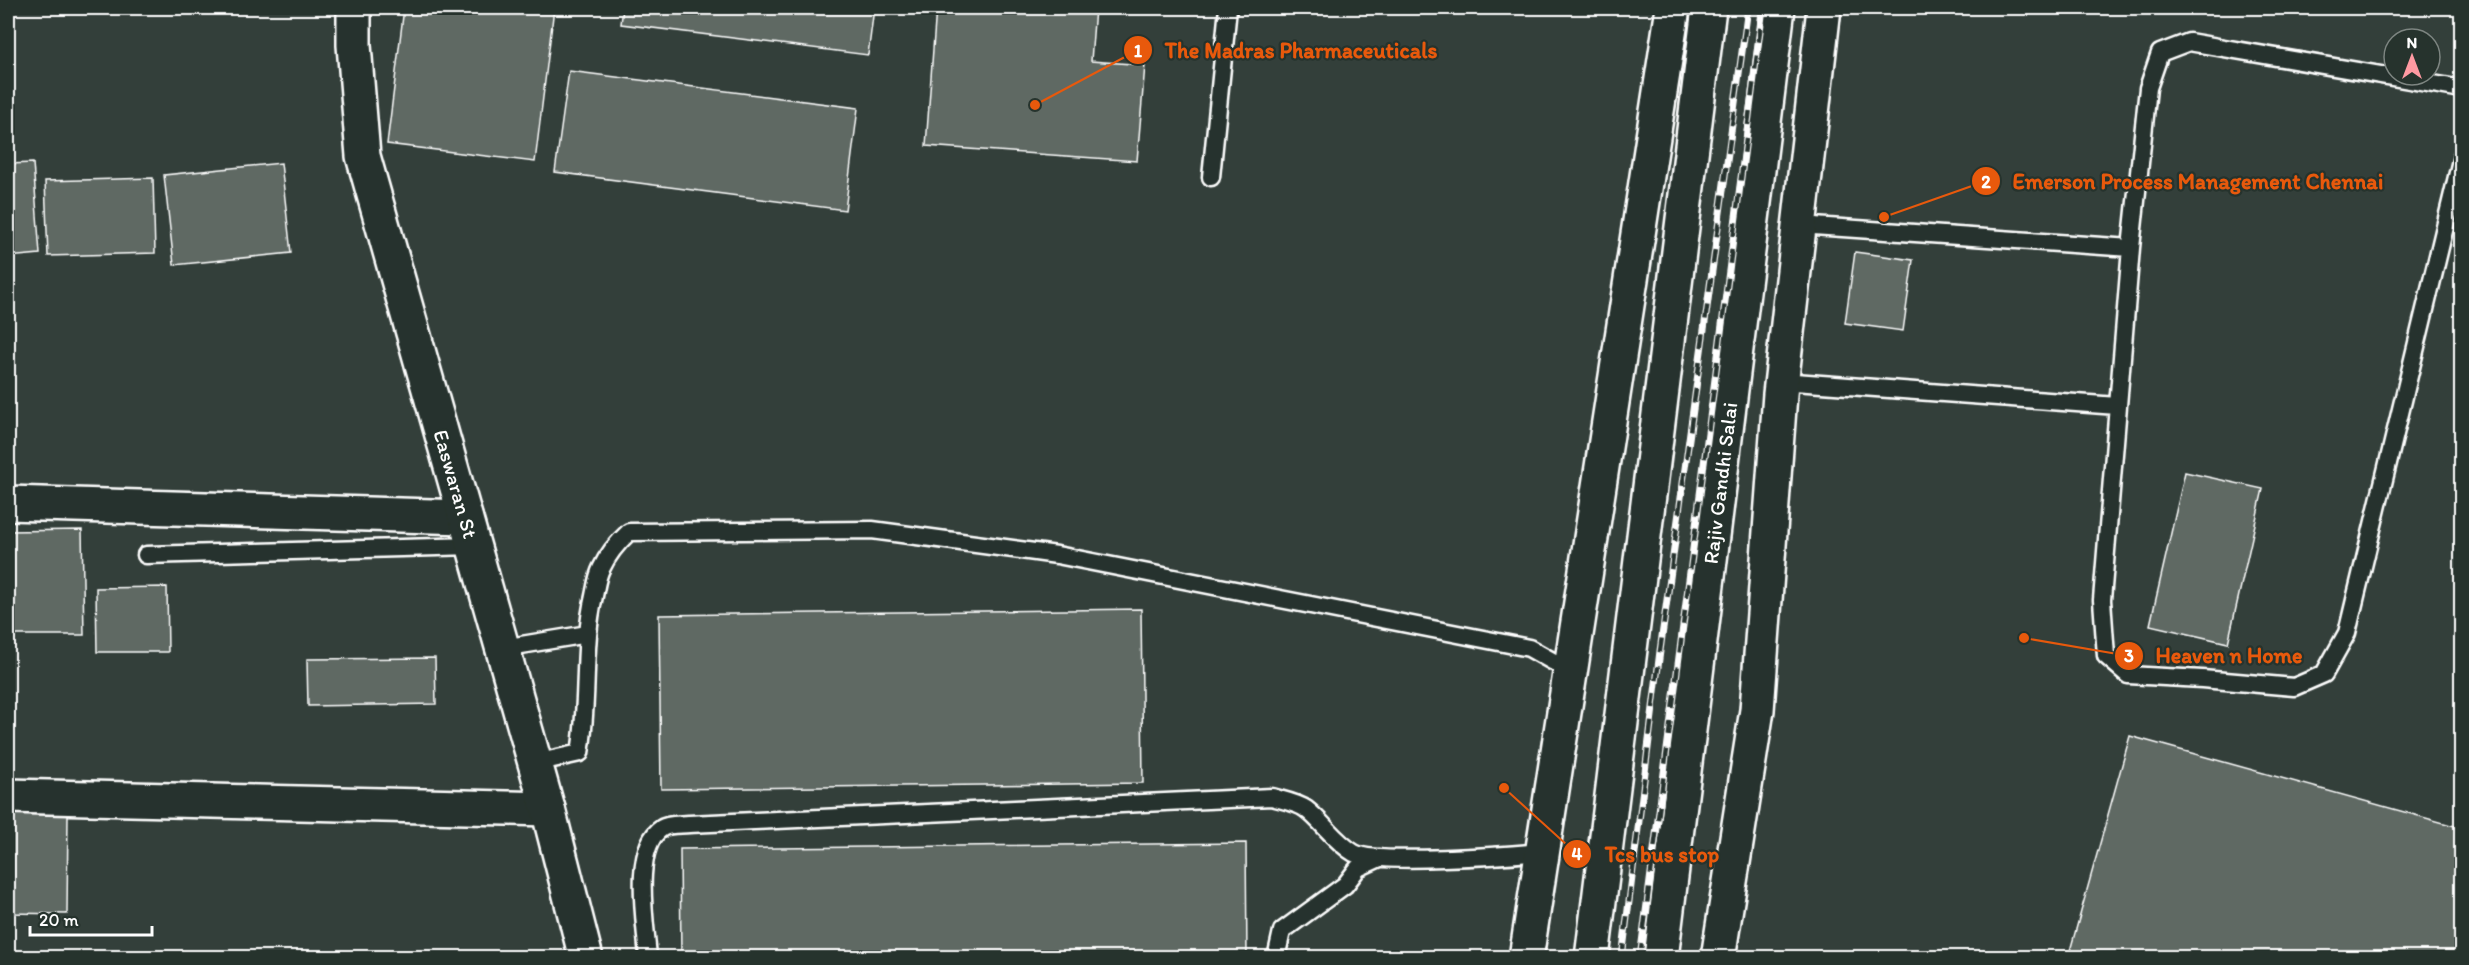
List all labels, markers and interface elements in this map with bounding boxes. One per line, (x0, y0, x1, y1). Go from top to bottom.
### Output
north arrow (2382, 27, 2442, 87)
callout: The Madras Pharmaceuticals (1123, 30, 1450, 70)
text: N (2407, 33, 2417, 52)
text: The Madras Pharmaceuticals (1164, 37, 1437, 64)
text: 1 (1134, 40, 1143, 62)
callout: Emerson Process Management Chennai (1971, 161, 2396, 201)
text: Emerson Process Management Chennai (2013, 168, 2383, 195)
text: 2 (1981, 171, 1991, 193)
street label: Rajiv Gandhi Salai (1698, 401, 1742, 565)
street label: Easwaran St (429, 427, 483, 541)
callout: Heaven n Home (2114, 636, 2315, 676)
text: Heaven n Home (2156, 642, 2302, 669)
text: 3 (2124, 645, 2134, 667)
callout: Tcs bus stop (1562, 834, 1731, 874)
text: Tcs bus stop (1604, 841, 1720, 868)
text: 4 (1572, 843, 1583, 865)
scale bar (30, 899, 152, 937)
text: 20 m (39, 909, 79, 931)

